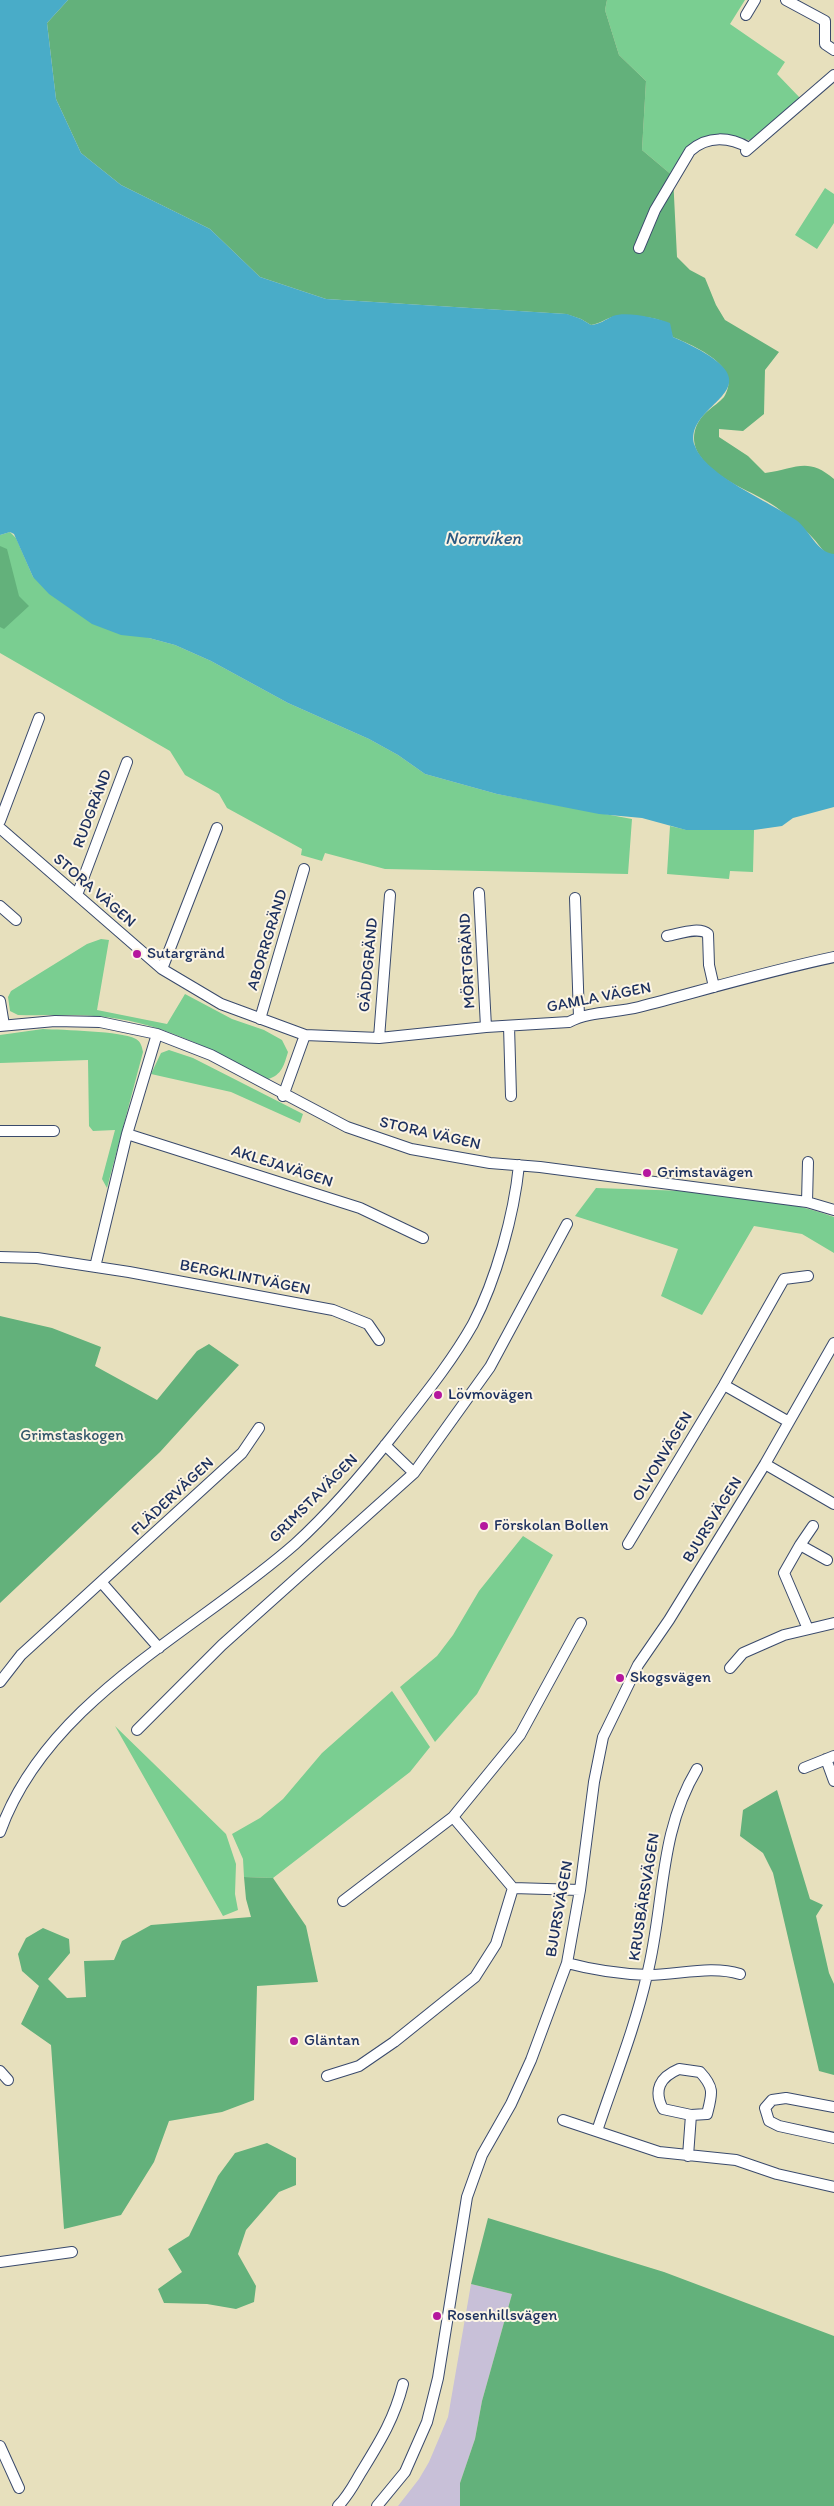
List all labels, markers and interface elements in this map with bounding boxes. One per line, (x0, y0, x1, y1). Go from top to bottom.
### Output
water label: Norrviken (445, 528, 521, 550)
street label: RUDGRÄND (69, 767, 117, 851)
street label: STORA VÄGEN (49, 850, 139, 932)
street label: ABORRGRÄND (244, 887, 292, 993)
street label: MÖRTGRÄND (456, 913, 480, 1009)
street label: GÄDDGRÄND (355, 917, 383, 1013)
place label: Sutargränd (147, 944, 225, 964)
marker: Sutargränd (131, 948, 143, 960)
street label: GAMLA VÄGEN (545, 978, 653, 1018)
street label: STORA VÄGEN (378, 1113, 482, 1155)
street label: AKLEJAVÄGEN (229, 1142, 335, 1192)
place label: Grimstavägen (657, 1163, 753, 1183)
marker: Grimstavägen (641, 1167, 653, 1179)
street label: BERGKLINTVÄGEN (178, 1256, 312, 1300)
place label: Lövmovägen (448, 1385, 533, 1405)
marker: Lövmovägen (432, 1389, 444, 1401)
street label: OLVONVÄGEN (629, 1409, 697, 1505)
park label: Grimstaskogen (20, 1426, 124, 1446)
street label: GRIMSTAVÄGEN (266, 1451, 362, 1547)
street label: FLÄDERVÄGEN (128, 1454, 218, 1540)
street label: BJURSVÄGEN (679, 1474, 747, 1566)
place label: Förskolan Bollen (494, 1516, 609, 1536)
marker: Förskolan Bollen (478, 1520, 490, 1532)
place label: Skogsvägen (630, 1668, 711, 1688)
marker: Skogsvägen (614, 1672, 626, 1684)
street label: KRUSBÄRSVÄGEN (625, 1832, 665, 1962)
street label: BJURSVÄGEN (542, 1859, 578, 1959)
place label: Gläntan (304, 2031, 360, 2051)
marker: Gläntan (288, 2035, 300, 2047)
place label: Rosenhillsvägen (447, 2306, 557, 2326)
marker: Rosenhillsvägen (431, 2310, 443, 2322)

